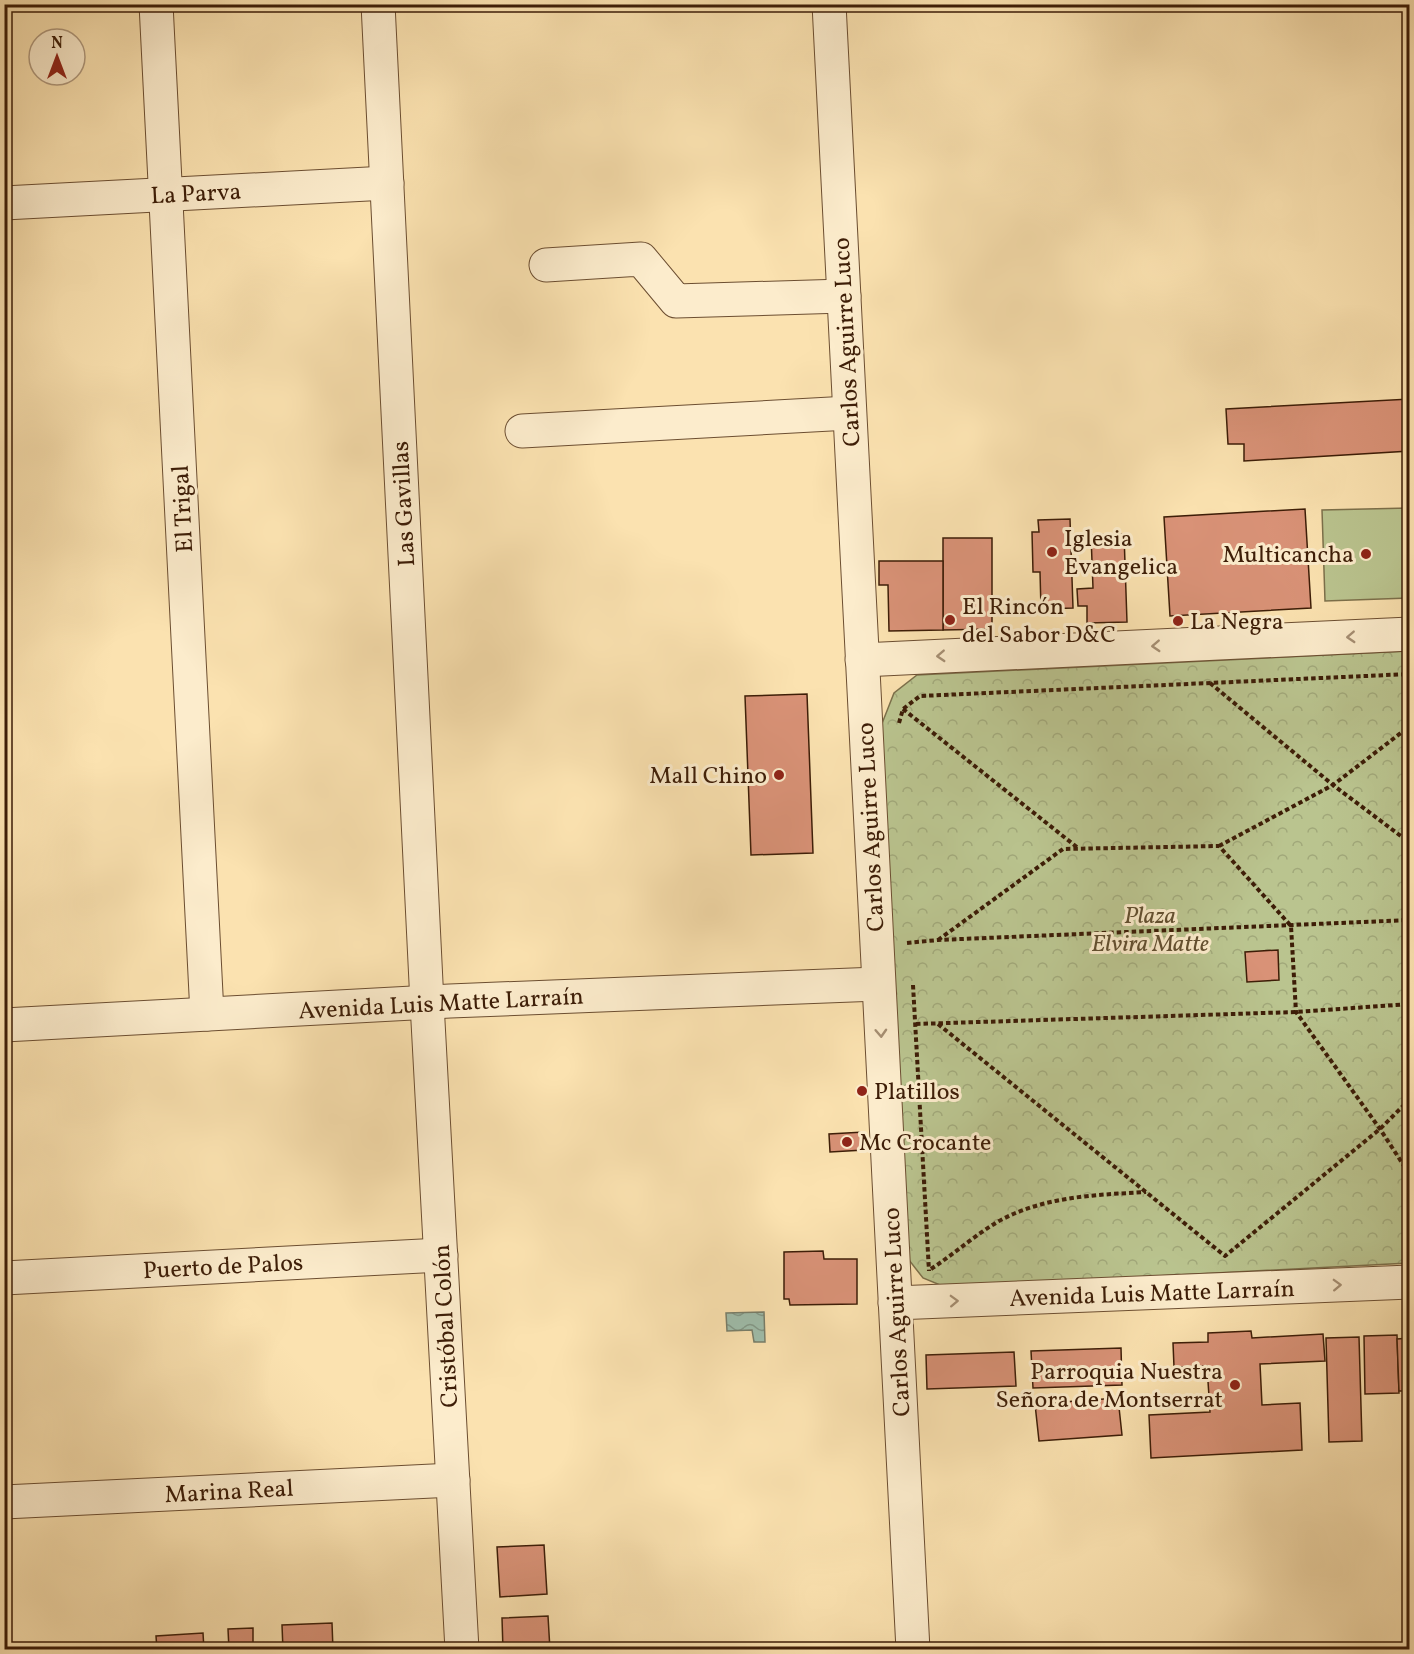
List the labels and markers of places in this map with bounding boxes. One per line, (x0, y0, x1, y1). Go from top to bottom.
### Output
place label: Iglesia Evangelica (1064, 523, 1178, 585)
place label: Multicancha (1222, 539, 1354, 573)
marker: Iglesia Evangelica (1045, 545, 1059, 559)
marker: Multicancha (1359, 547, 1373, 561)
place label: El Rincón del Sabor D&C (962, 591, 1116, 653)
place label: La Negra (1190, 606, 1284, 640)
marker: El Rincón del Sabor D&C (943, 613, 957, 627)
marker: La Negra (1171, 614, 1185, 628)
place label: Mall Chino (649, 760, 767, 794)
marker: Mall Chino (772, 768, 786, 782)
place label: Platillos (874, 1076, 960, 1110)
marker: Platillos (855, 1084, 869, 1098)
place label: Mc Crocante (859, 1127, 991, 1161)
marker: Mc Crocante (840, 1135, 854, 1149)
place label: Parroquia Nuestra Señora de Montserrat (996, 1356, 1223, 1418)
marker: Parroquia Nuestra Señora de Montserrat (1228, 1378, 1242, 1392)

